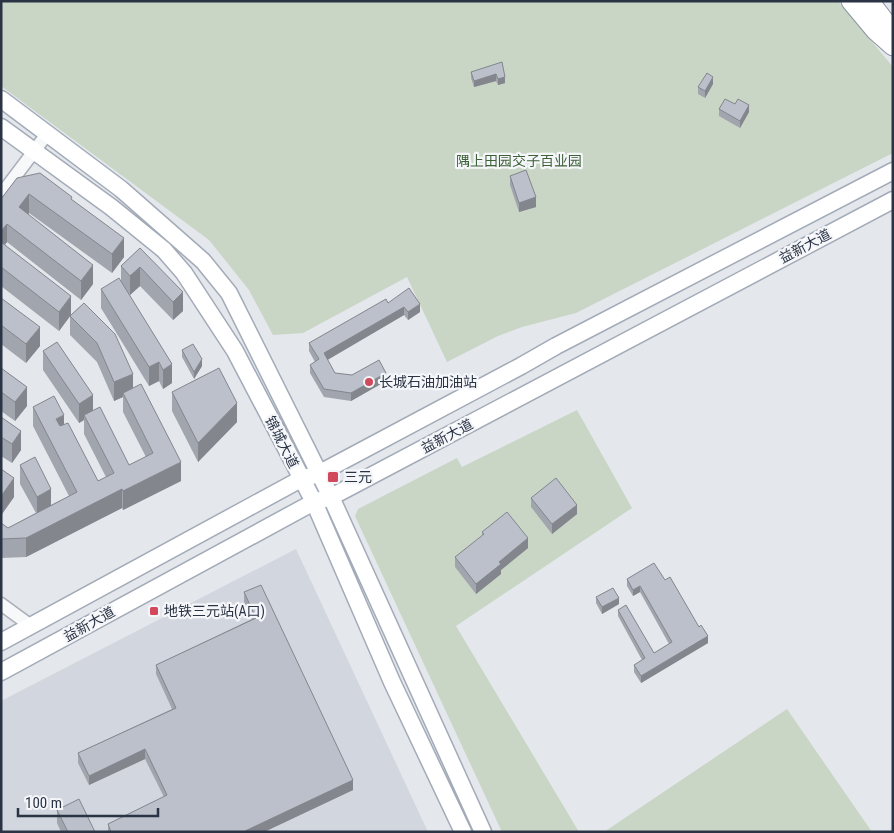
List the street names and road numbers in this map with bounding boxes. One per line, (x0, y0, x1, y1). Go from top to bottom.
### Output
street label: 益新大道 (777, 226, 833, 266)
street label: 锦城大道 (262, 413, 302, 471)
street label: 益新大道 (419, 416, 475, 456)
street label: 益新大道 (61, 603, 117, 645)

